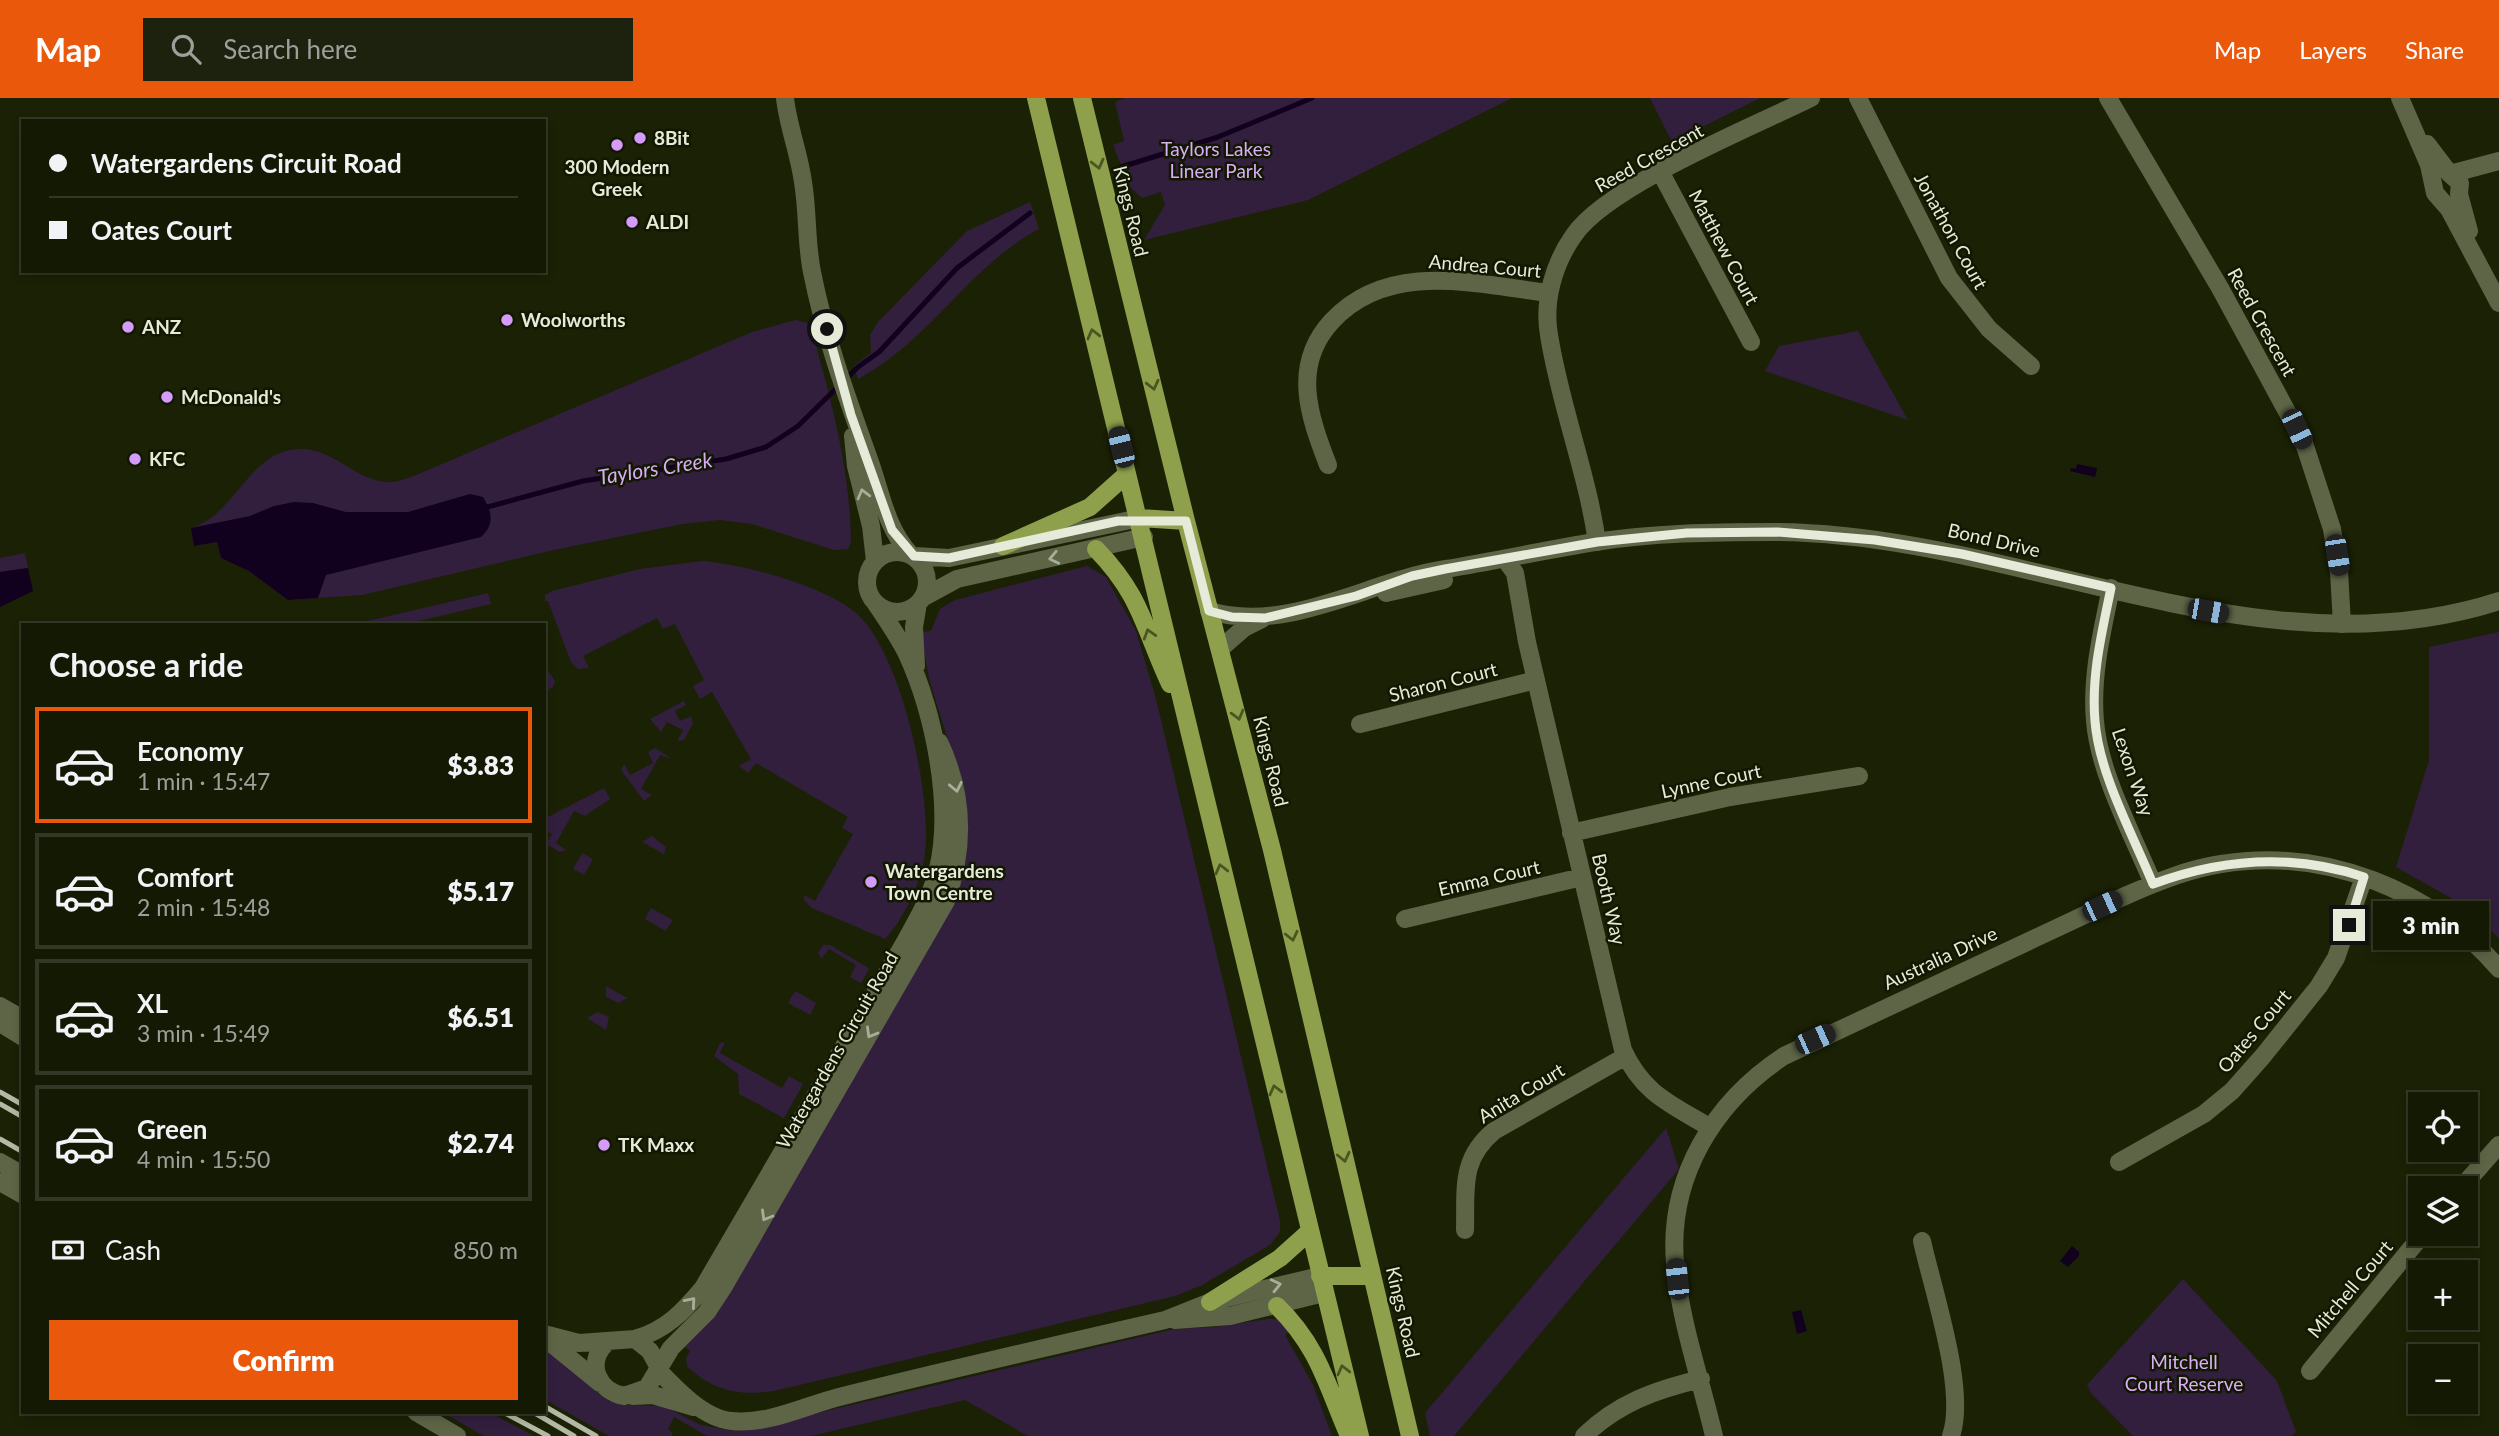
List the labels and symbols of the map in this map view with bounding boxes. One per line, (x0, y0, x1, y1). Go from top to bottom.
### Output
street label: Reed Crescent (1590, 118, 1707, 197)
place label: 8Bit (654, 126, 689, 149)
marker: 8Bit (632, 130, 648, 146)
marker: 300 Modern Greek (609, 137, 625, 153)
park label: Taylors Lakes Linear Park (1161, 137, 1271, 182)
place label: 300 Modern Greek (565, 155, 670, 200)
one-way arrow (1090, 158, 1104, 170)
street label: Kings Road (1109, 163, 1154, 259)
street label: Jonathon Court (1910, 168, 1993, 293)
street label: Matthew Court (1684, 185, 1765, 308)
place label: ALDI (645, 210, 689, 233)
marker: ALDI (624, 214, 640, 230)
street label: Andrea Court (1428, 249, 1542, 282)
street label: Reed Crescent (2223, 263, 2302, 380)
place label: Woolworths (521, 308, 626, 331)
marker: Woolworths (499, 312, 515, 328)
route start (811, 313, 843, 345)
place label: ANZ (141, 315, 181, 338)
marker: ANZ (120, 319, 136, 335)
one-way arrow (1087, 328, 1101, 340)
one-way arrow (1145, 379, 1159, 391)
place label: McDonald's (181, 385, 281, 408)
marker: McDonald's (159, 389, 175, 405)
car (2279, 406, 2316, 452)
car (1106, 424, 1137, 470)
water label: Taylors Creek (596, 446, 715, 489)
place label: KFC (149, 447, 186, 470)
marker: KFC (127, 451, 143, 467)
one-way arrow (857, 489, 871, 501)
street label: Bond Drive (1946, 518, 2043, 561)
car (2324, 533, 2351, 577)
one-way arrow (1048, 549, 1060, 564)
car (2186, 597, 2231, 625)
one-way arrow (1143, 628, 1158, 640)
street label: Sharon Court (1386, 657, 1499, 706)
one-way arrow (1229, 709, 1244, 721)
street label: Kings Road (1249, 713, 1294, 809)
street label: Lexon Way (2108, 725, 2159, 819)
street label: Lynne Court (1659, 759, 1763, 802)
one-way arrow (948, 781, 963, 793)
street label: Booth Way (1588, 851, 1631, 947)
street label: Emma Court (1436, 855, 1542, 900)
place label: Watergardens Town Centre (885, 859, 1004, 904)
one-way arrow (1215, 863, 1230, 875)
marker: Watergardens Town Centre (863, 874, 879, 890)
car (2079, 888, 2126, 924)
callout: 3 min (2374, 900, 2489, 950)
route end (2333, 909, 2365, 941)
street label: Australia Drive (1879, 921, 2000, 994)
one-way arrow (1284, 930, 1298, 942)
street label: Watergardens Circuit Road (771, 947, 902, 1152)
street label: Oates Court (2212, 984, 2295, 1077)
car (1792, 1021, 1839, 1057)
one-way arrow (867, 1025, 880, 1038)
street label: Anita Court (1473, 1058, 1568, 1127)
one-way arrow (1269, 1084, 1283, 1096)
place label: TK Maxx (618, 1133, 694, 1156)
marker: TK Maxx (596, 1137, 612, 1153)
one-way arrow (1336, 1151, 1351, 1163)
one-way arrow (761, 1208, 774, 1221)
street label: Mitchell Court (2302, 1235, 2397, 1342)
car (1665, 1257, 1690, 1301)
street label: Kings Road (1382, 1264, 1425, 1360)
one-way arrow (1270, 1279, 1282, 1293)
one-way arrow (683, 1297, 695, 1310)
park label: Mitchell Court Reserve (2125, 1350, 2243, 1395)
one-way arrow (1337, 1364, 1351, 1376)

